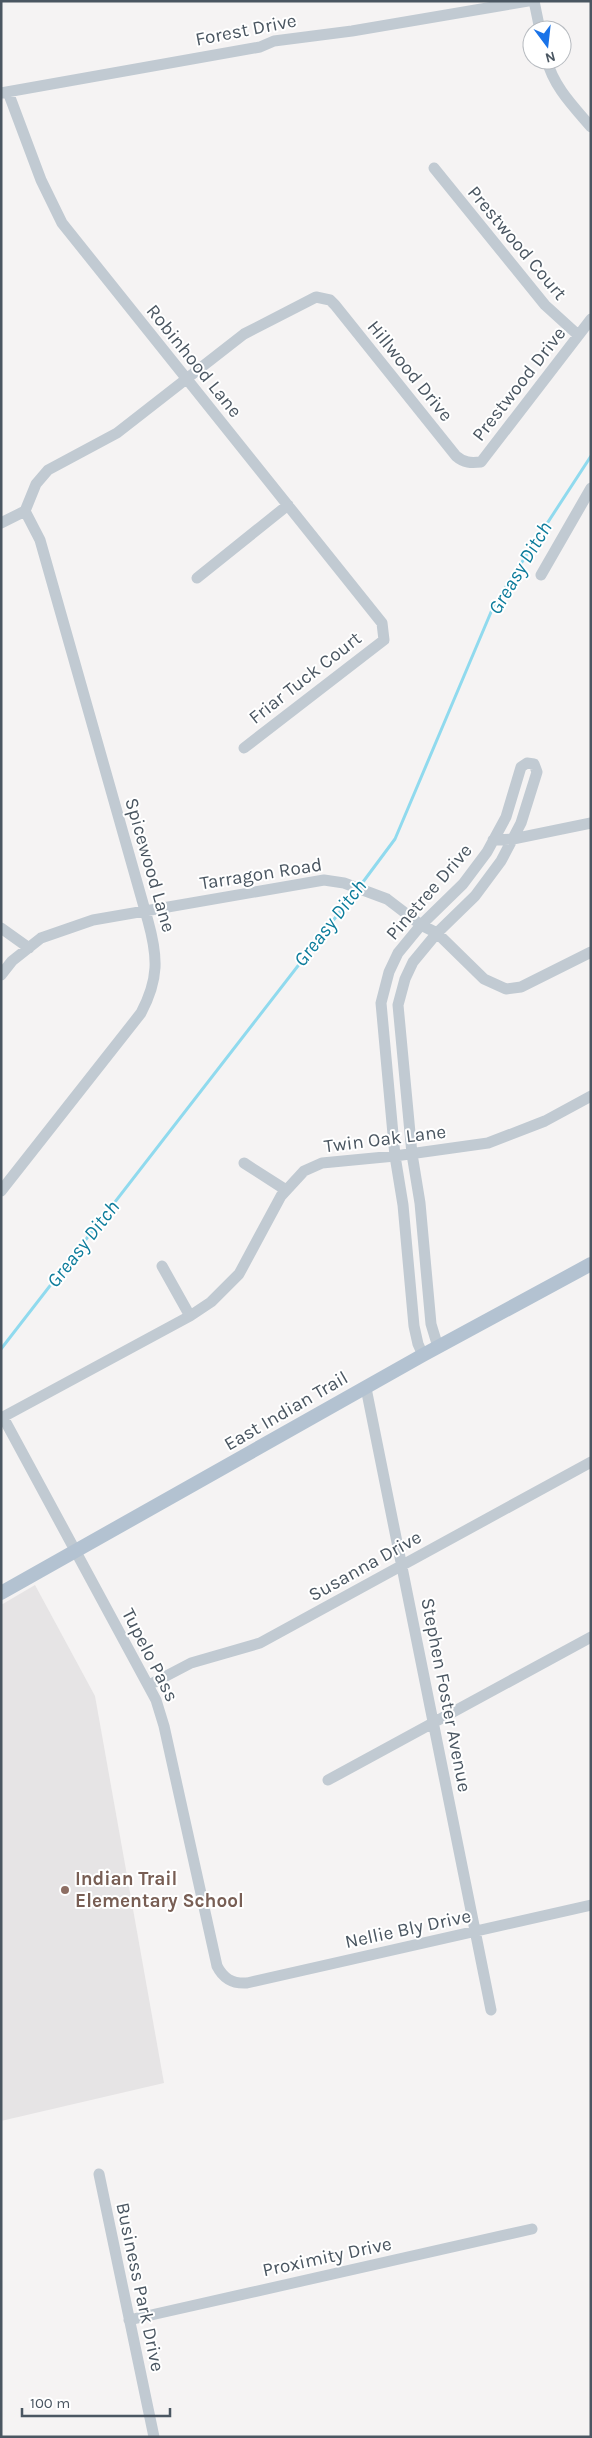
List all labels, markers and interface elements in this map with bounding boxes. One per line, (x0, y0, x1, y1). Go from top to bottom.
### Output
street label: Forest Drive (194, 9, 298, 51)
north arrow (522, 20, 572, 70)
text: N (543, 48, 557, 67)
street label: Prestwood Court (463, 181, 571, 305)
street label: Robinhood Lane (142, 300, 246, 422)
street label: Hillwood Drive (363, 316, 457, 426)
street label: Prestwood Drive (468, 322, 570, 446)
water label: Greasy Ditch (483, 517, 557, 619)
street label: Friar Tuck Court (244, 627, 366, 729)
street label: Spicewood Lane (120, 795, 180, 935)
street label: Pinetree Drive (381, 840, 477, 944)
street label: Tarragon Road (198, 853, 324, 895)
water label: Greasy Ditch (289, 875, 371, 971)
street label: Twin Oak Lane (323, 1121, 447, 1157)
water label: Greasy Ditch (42, 1196, 124, 1292)
street label: East Indian Trail (220, 1367, 352, 1455)
street label: Susanna Drive (305, 1526, 425, 1606)
street label: Stephen Foster Avenue (416, 1596, 476, 1794)
street label: Tupelo Pass (117, 1605, 183, 1705)
place label: Indian Trail Elementary School (75, 1868, 244, 1912)
marker: Indian Trail Elementary School (59, 1884, 71, 1896)
street label: Nellie Bly Drive (343, 1905, 473, 1953)
street label: Business Park Drive (111, 2201, 169, 2373)
street label: Proximity Drive (260, 2233, 394, 2281)
scale bar (22, 2386, 170, 2418)
text: 100 m (30, 2394, 70, 2412)

